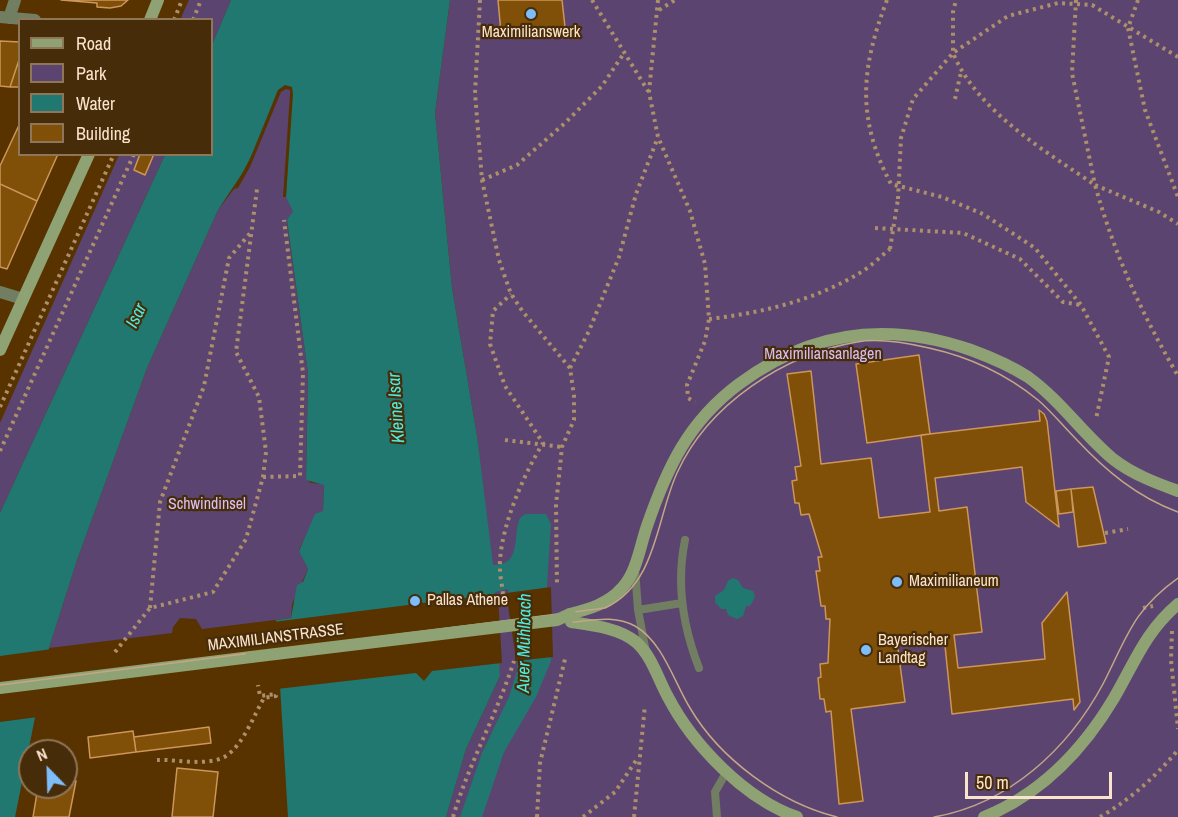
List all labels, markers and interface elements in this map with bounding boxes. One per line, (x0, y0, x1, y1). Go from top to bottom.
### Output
marker: Maximilianswerk (524, 7, 538, 21)
legend (18, 18, 213, 156)
place label: Maximilianswerk (482, 23, 580, 43)
text: Road (76, 31, 111, 56)
text: Park (76, 61, 106, 86)
text: Water (76, 91, 115, 116)
text: Building (76, 121, 130, 146)
water label: Isar (122, 300, 152, 332)
park label: Maximiliansanlagen (764, 345, 882, 365)
water label: Kleine Isar (384, 372, 410, 444)
park label: Schwindinsel (168, 495, 246, 515)
place label: Maximilianeum (909, 572, 999, 592)
marker: Maximilianeum (890, 575, 904, 589)
place label: Pallas Athene (427, 591, 508, 611)
water label: Auer Mühlbach (513, 593, 537, 693)
marker: Pallas Athene (408, 594, 422, 608)
street label: MAXIMILIANSTRASSE (207, 620, 345, 656)
place label: Bayerischer Landtag (878, 631, 948, 669)
marker: Bayerischer Landtag (859, 643, 873, 657)
north arrow (18, 739, 78, 799)
text: N (33, 742, 50, 766)
scale bar (968, 760, 1115, 798)
text: 50 m (976, 770, 1009, 795)

